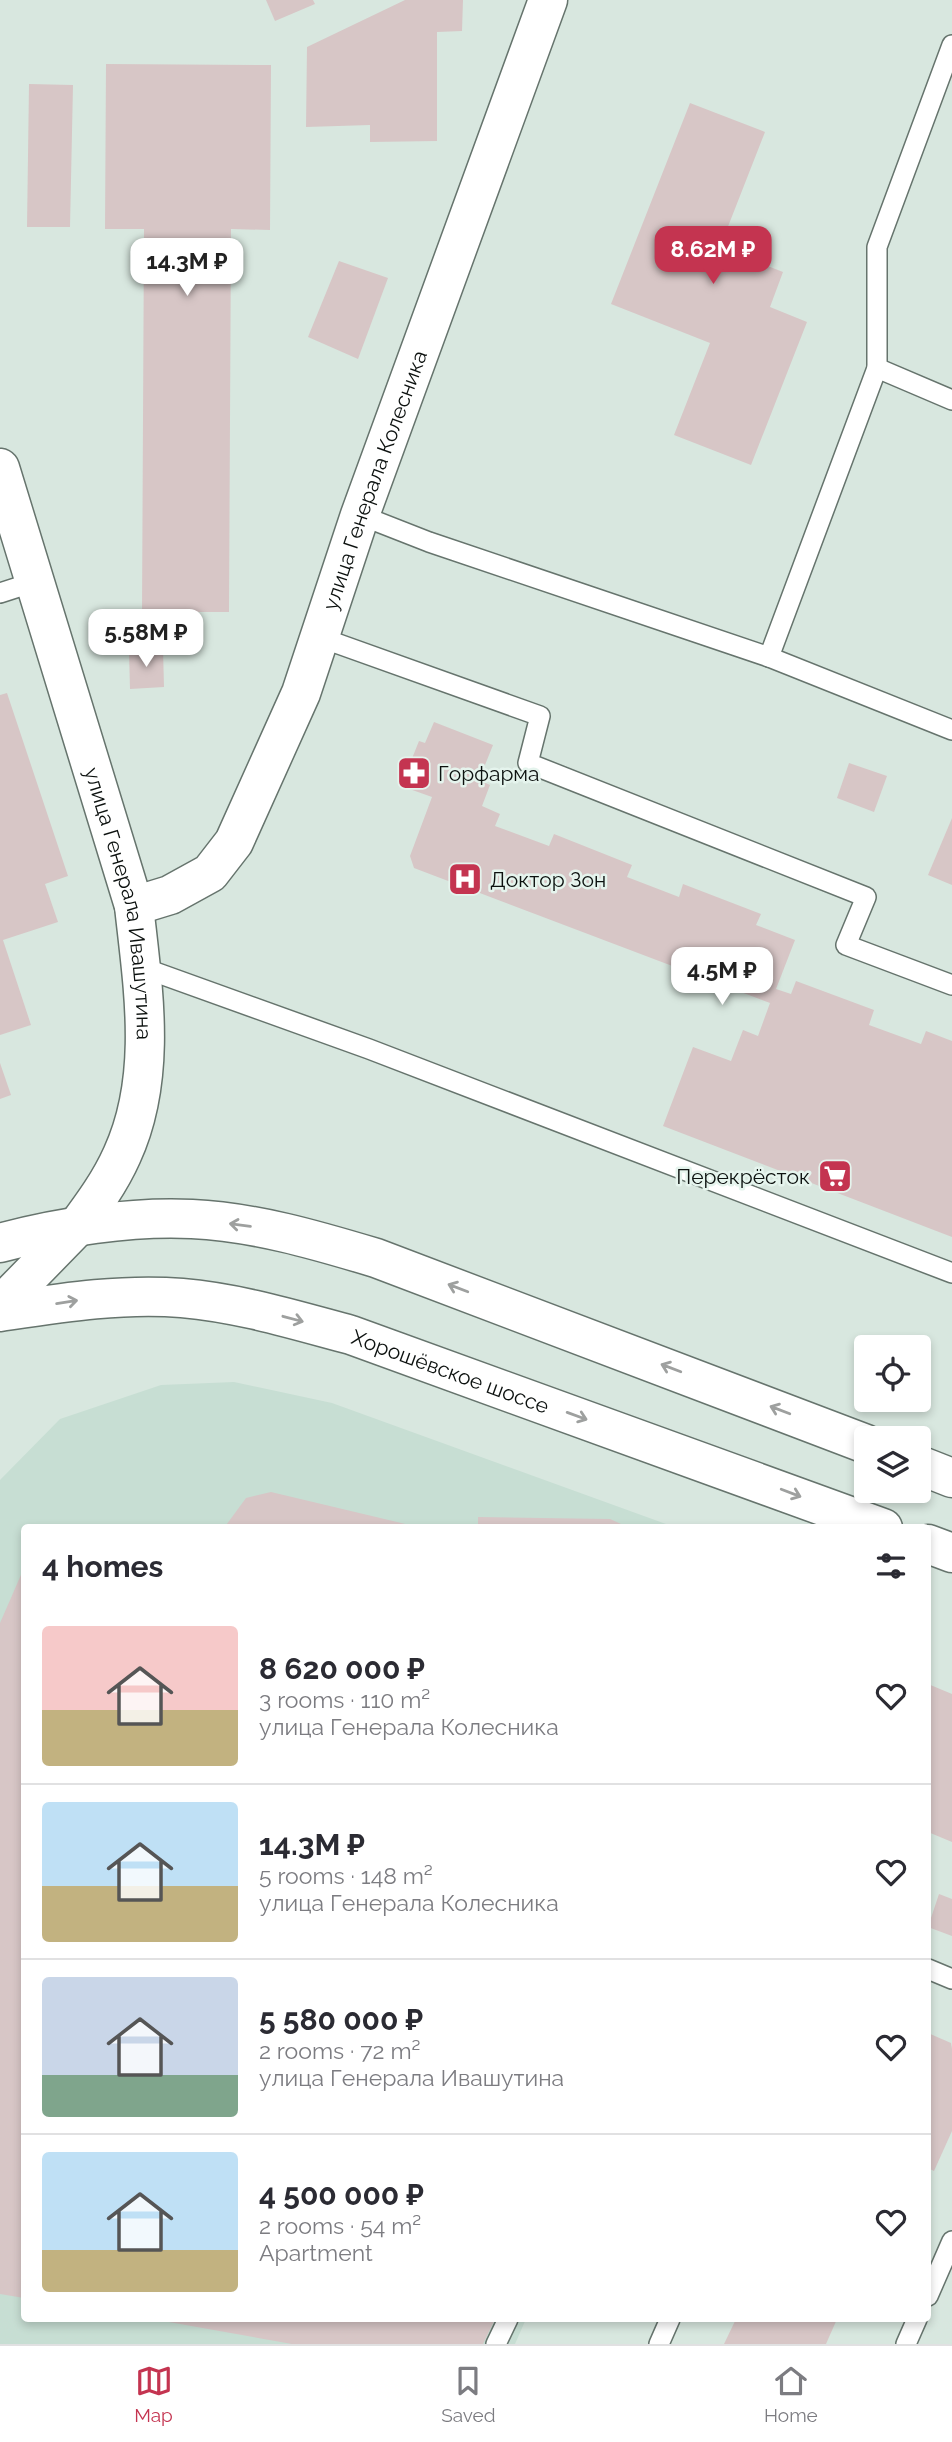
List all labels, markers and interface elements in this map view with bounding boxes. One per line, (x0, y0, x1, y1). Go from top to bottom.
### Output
pin: 8.62M ₽ (648, 226, 778, 286)
text: 8.62M ₽ (671, 235, 755, 262)
pin: 14.3M ₽ (122, 238, 252, 298)
text: 14.3M ₽ (146, 247, 228, 274)
street label: улица Генерала Колесника (317, 347, 432, 613)
pin: 5.58M ₽ (81, 610, 211, 669)
text: 5.58M ₽ (104, 618, 188, 645)
pharmacy icon: Горфарма (395, 754, 433, 792)
place label: Горфарма (438, 761, 540, 786)
street label: улица Генерала Ивашутина (80, 764, 157, 1040)
hospital icon: Доктор Зон (446, 860, 484, 898)
place label: Доктор Зон (490, 867, 606, 892)
pin: 4.5M ₽ (665, 948, 779, 1007)
text: 4.5M ₽ (687, 956, 757, 983)
supermarket icon: Перекрёсток (816, 1157, 854, 1195)
place label: Перекрёсток (676, 1164, 810, 1189)
one-way arrow (229, 1218, 252, 1231)
one-way arrow (447, 1281, 469, 1294)
one-way arrow (56, 1295, 78, 1308)
one-way arrow (281, 1313, 303, 1326)
street label: Хорошёвское шоссе (348, 1324, 553, 1418)
map controls (854, 1335, 931, 1503)
button: locate (854, 1335, 931, 1412)
one-way arrow (660, 1361, 682, 1373)
one-way arrow (770, 1402, 791, 1415)
one-way arrow (566, 1411, 588, 1423)
button: layers (854, 1426, 931, 1503)
one-way arrow (780, 1488, 802, 1501)
icon: filters (872, 1547, 910, 1585)
text: 4 homes (42, 1549, 163, 1584)
text: 8 620 000 ₽ (259, 1651, 425, 1686)
icon: home (98, 1654, 182, 1738)
icon: heart (872, 1677, 910, 1715)
text: 3 rooms · 110 m² (259, 1686, 430, 1713)
text: улица Генерала Колесника (259, 1713, 559, 1740)
text: 14.3M ₽ (259, 1827, 365, 1862)
icon: home (98, 1830, 182, 1914)
icon: heart (872, 1853, 910, 1891)
text: 5 rooms · 148 m² (259, 1862, 433, 1889)
text: улица Генерала Колесника (259, 1889, 559, 1916)
text: 5 580 000 ₽ (259, 2002, 423, 2037)
icon: home (98, 2005, 182, 2089)
icon: heart (872, 2028, 910, 2066)
text: 2 rooms · 72 m² (259, 2037, 420, 2064)
text: улица Генерала Ивашутина (259, 2064, 564, 2091)
text: 4 500 000 ₽ (259, 2177, 424, 2212)
icon: home (98, 2180, 182, 2264)
icon: heart (872, 2203, 910, 2241)
text: 2 rooms · 54 m² (259, 2212, 421, 2239)
text: Apartment (259, 2239, 373, 2266)
tab: Map (134, 2362, 173, 2426)
tab: Saved (441, 2362, 496, 2426)
tab: Home (764, 2362, 818, 2426)

